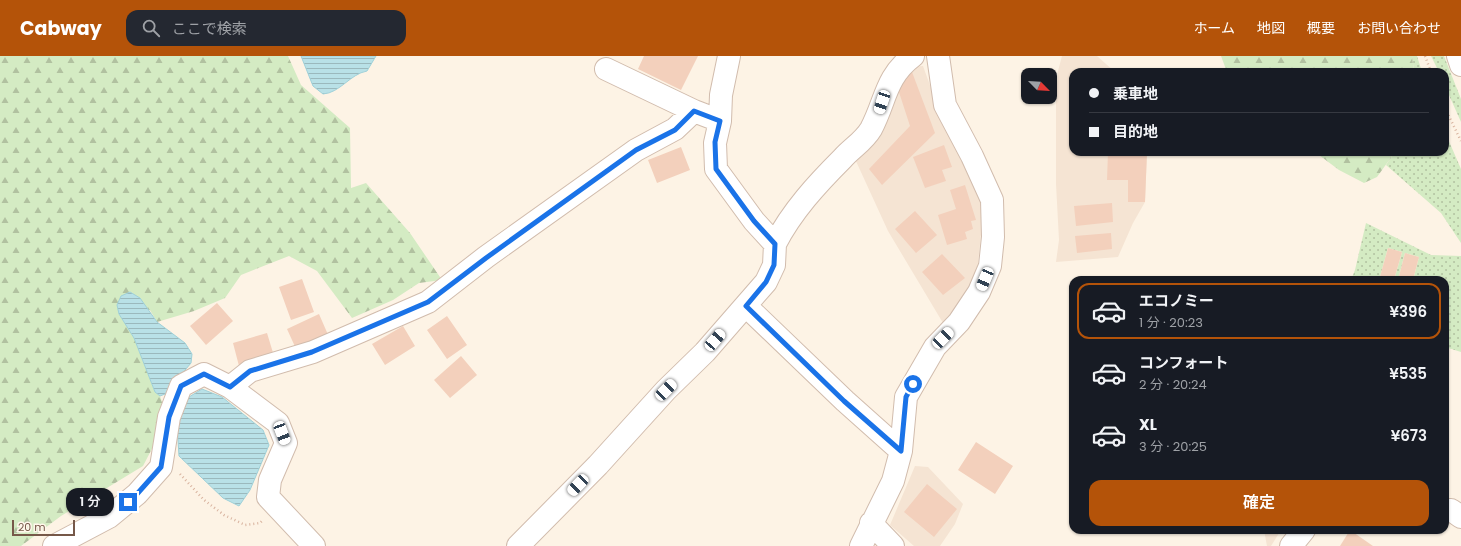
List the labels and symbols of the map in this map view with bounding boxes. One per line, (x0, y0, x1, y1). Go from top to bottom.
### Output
north arrow (1021, 68, 1057, 104)
car (873, 89, 891, 115)
car (975, 266, 995, 292)
car (930, 325, 956, 351)
car (703, 327, 727, 353)
route start (904, 375, 922, 393)
car (653, 377, 679, 403)
car (272, 420, 292, 446)
car (565, 472, 591, 498)
callout: 1 分 (66, 488, 114, 516)
route end (119, 493, 137, 511)
scale bar (12, 518, 75, 537)

